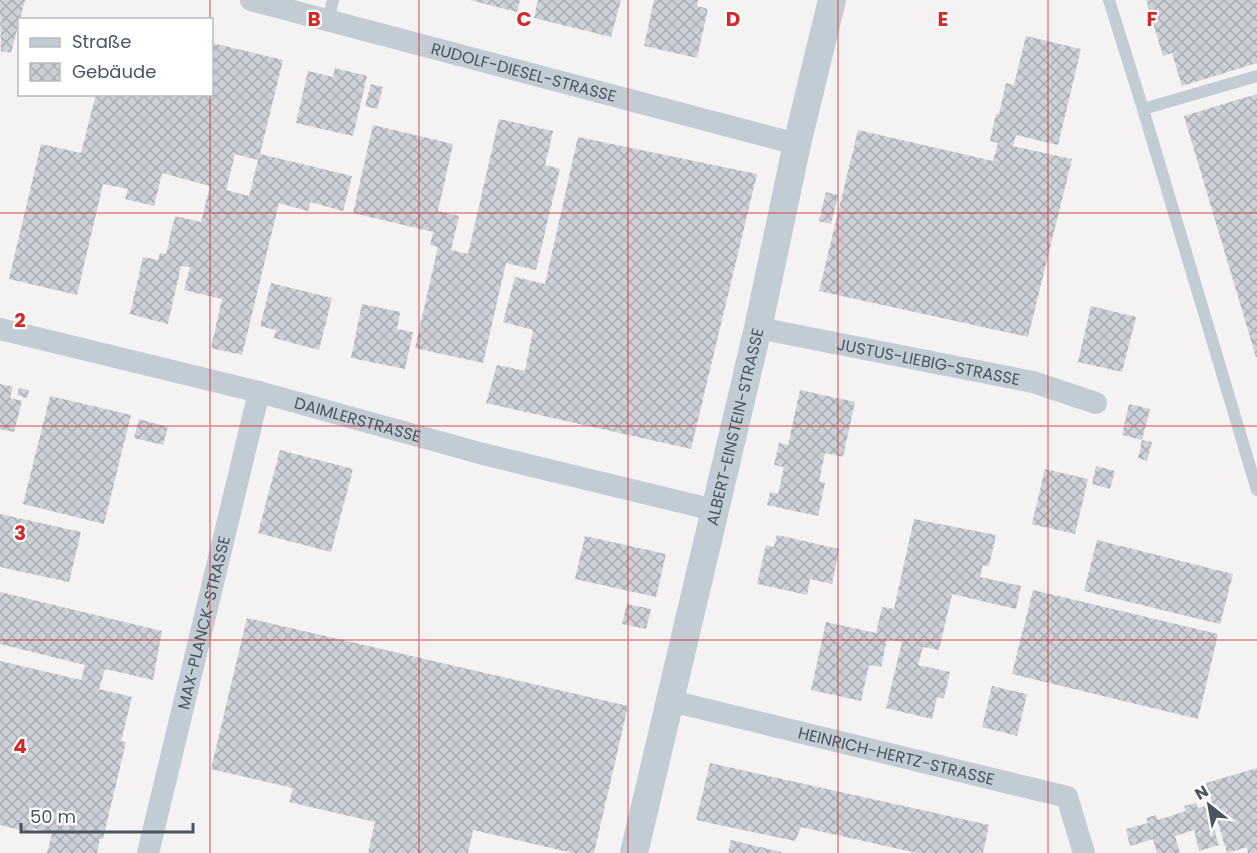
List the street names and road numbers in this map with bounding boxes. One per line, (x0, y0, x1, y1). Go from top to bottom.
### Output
street label: RUDOLF-DIESEL-STRASSE (428, 37, 619, 108)
street label: ALBERT-EINSTEIN-STRASSE (701, 326, 770, 528)
street label: JUSTUS-LIEBIG-STRASSE (835, 333, 1022, 391)
street label: DAIMLERSTRASSE (292, 391, 423, 448)
street label: MAX-PLANCK-STRASSE (172, 533, 236, 712)
street label: HEINRICH-HERTZ-STRASSE (796, 721, 997, 791)

